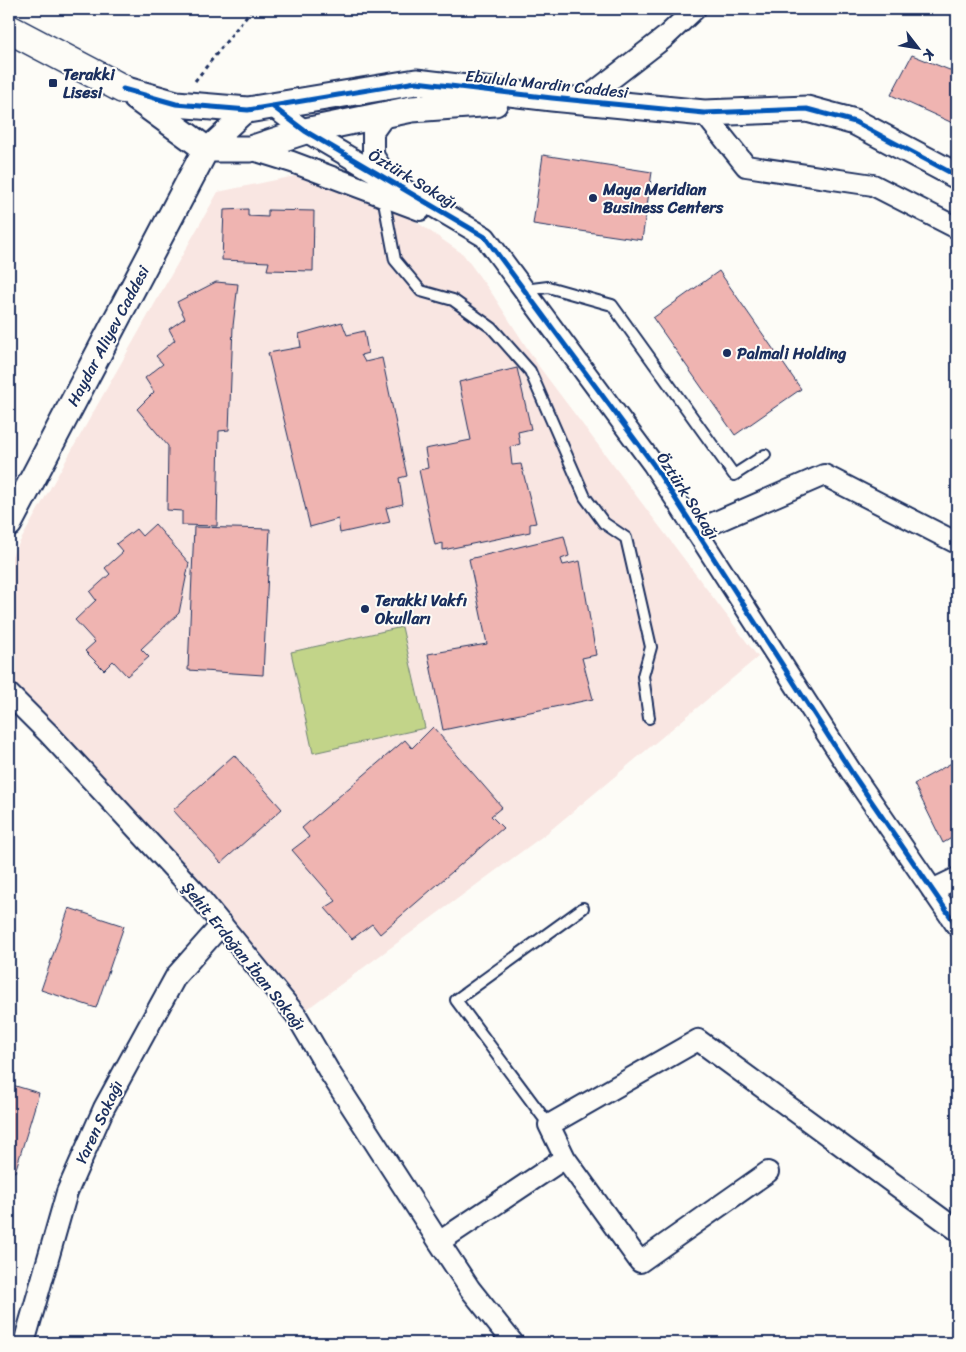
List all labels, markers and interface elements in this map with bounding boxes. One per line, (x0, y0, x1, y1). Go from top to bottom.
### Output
north arrow (894, 22, 944, 72)
text: K (915, 43, 942, 66)
place label: Terakki Lisesi (63, 60, 115, 107)
street label: Ebulula Mardin Caddesi (464, 61, 630, 107)
marker: Terakki Lisesi (47, 77, 59, 89)
street label: Öztürk Sokağı (363, 141, 463, 217)
place label: Maya Meridian Business Centers (602, 175, 724, 222)
marker: Maya Meridian Business Centers (587, 192, 599, 204)
street label: Haydar Aliyev Caddesi (59, 260, 158, 412)
place label: Palmali Holding (737, 339, 847, 368)
marker: Palmali Holding (721, 347, 733, 359)
street label: Öztürk Sokağı (649, 446, 727, 546)
place label: Terakki Vakfı Okulları (374, 586, 468, 633)
marker: Terakki Vakfı Okulları (359, 603, 371, 615)
street label: Şehit Erdoğan İban Sokağı (174, 875, 314, 1037)
street label: Yaren Sokağı (67, 1075, 131, 1169)

